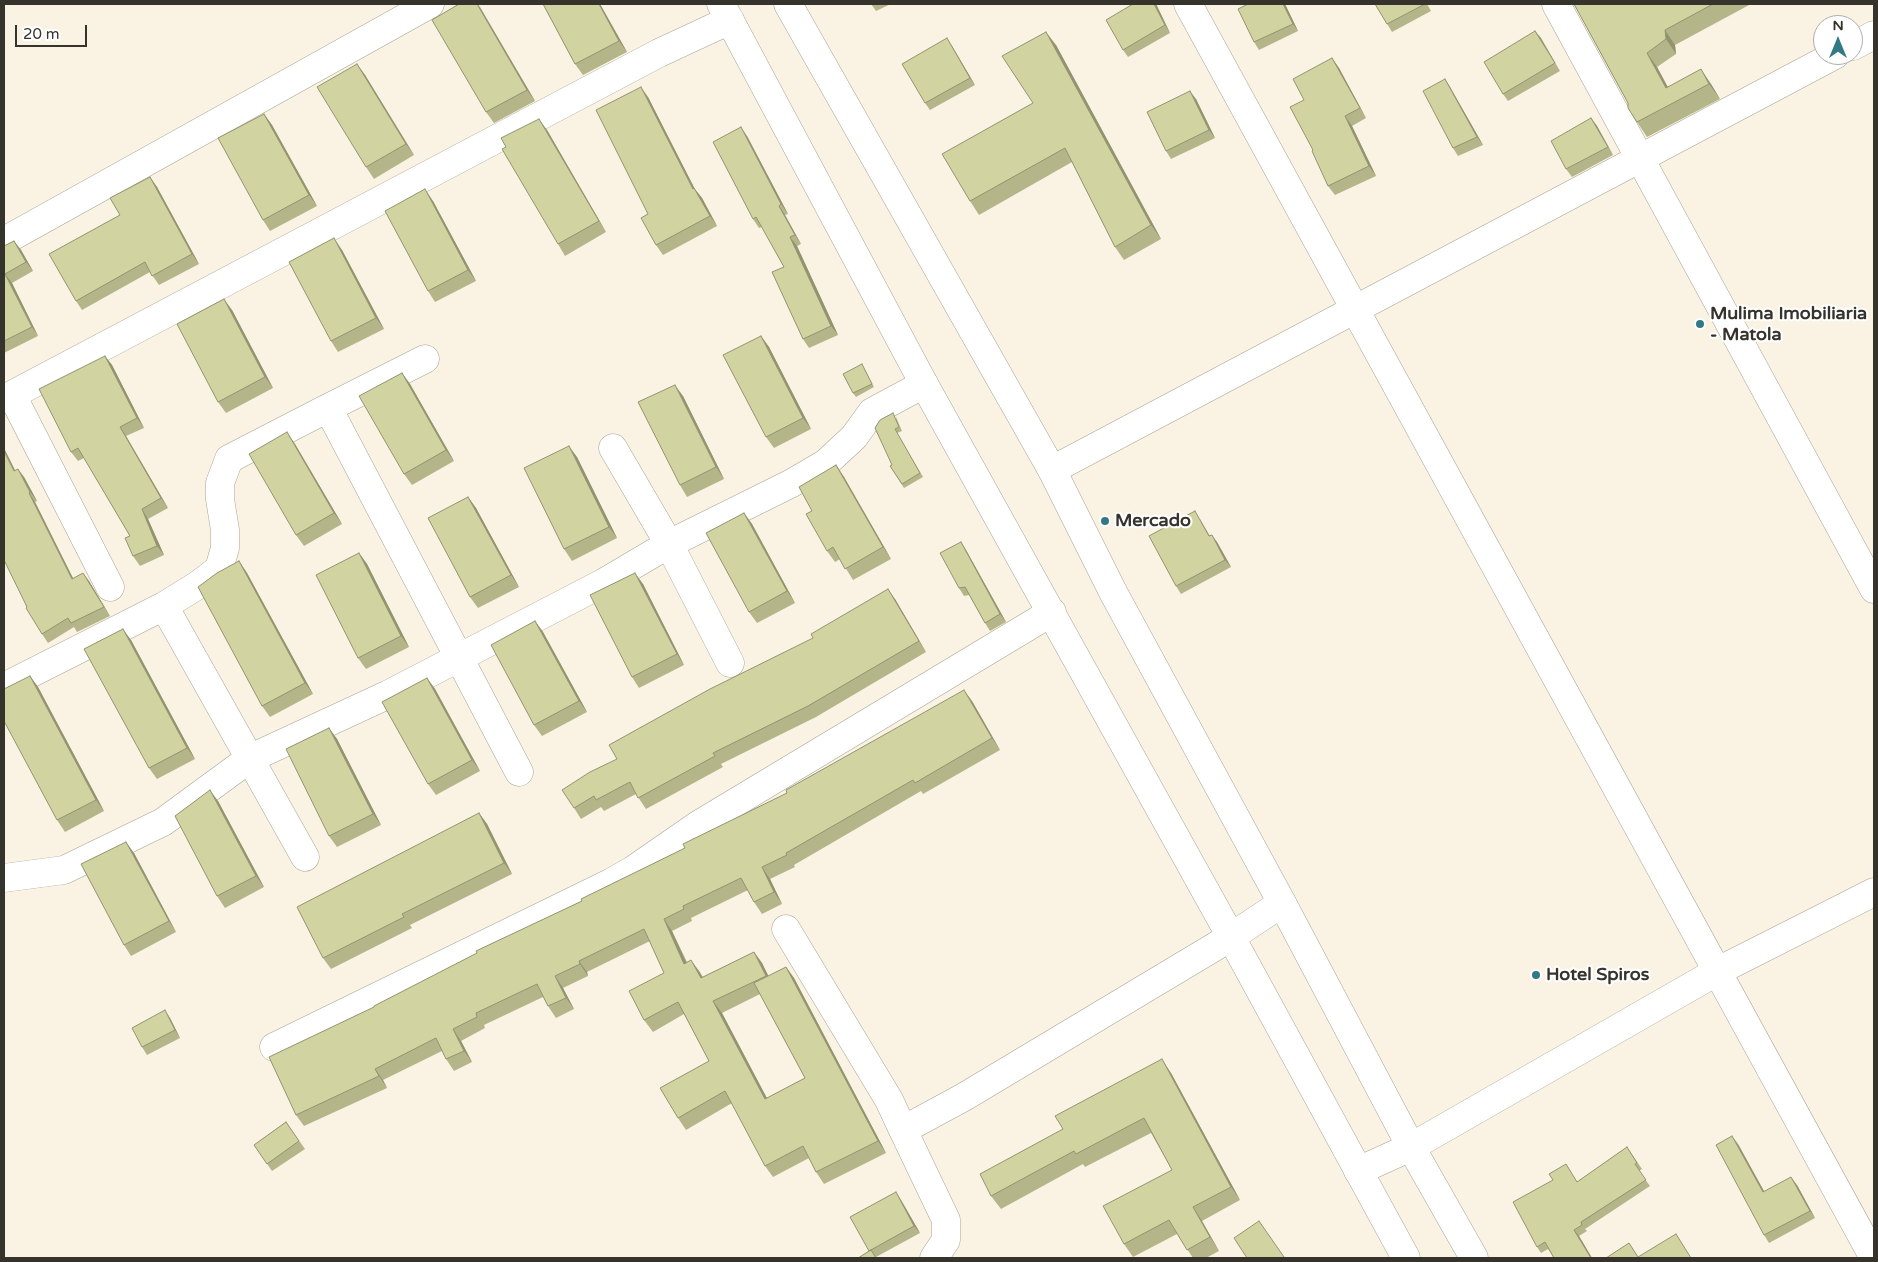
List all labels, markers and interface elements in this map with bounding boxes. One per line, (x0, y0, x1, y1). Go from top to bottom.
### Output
scale bar (18, 15, 90, 47)
north arrow (1813, 15, 1863, 65)
text: N (1832, 17, 1844, 34)
text: 20 m (23, 25, 60, 43)
place label: Mulima Imobiliaria - Matola (1710, 303, 1867, 346)
marker: Mulima Imobiliaria - Matola (1694, 318, 1706, 330)
place label: Mercado (1115, 510, 1191, 532)
marker: Mercado (1099, 515, 1111, 527)
place label: Hotel Spiros (1546, 964, 1649, 986)
marker: Hotel Spiros (1530, 969, 1542, 981)

